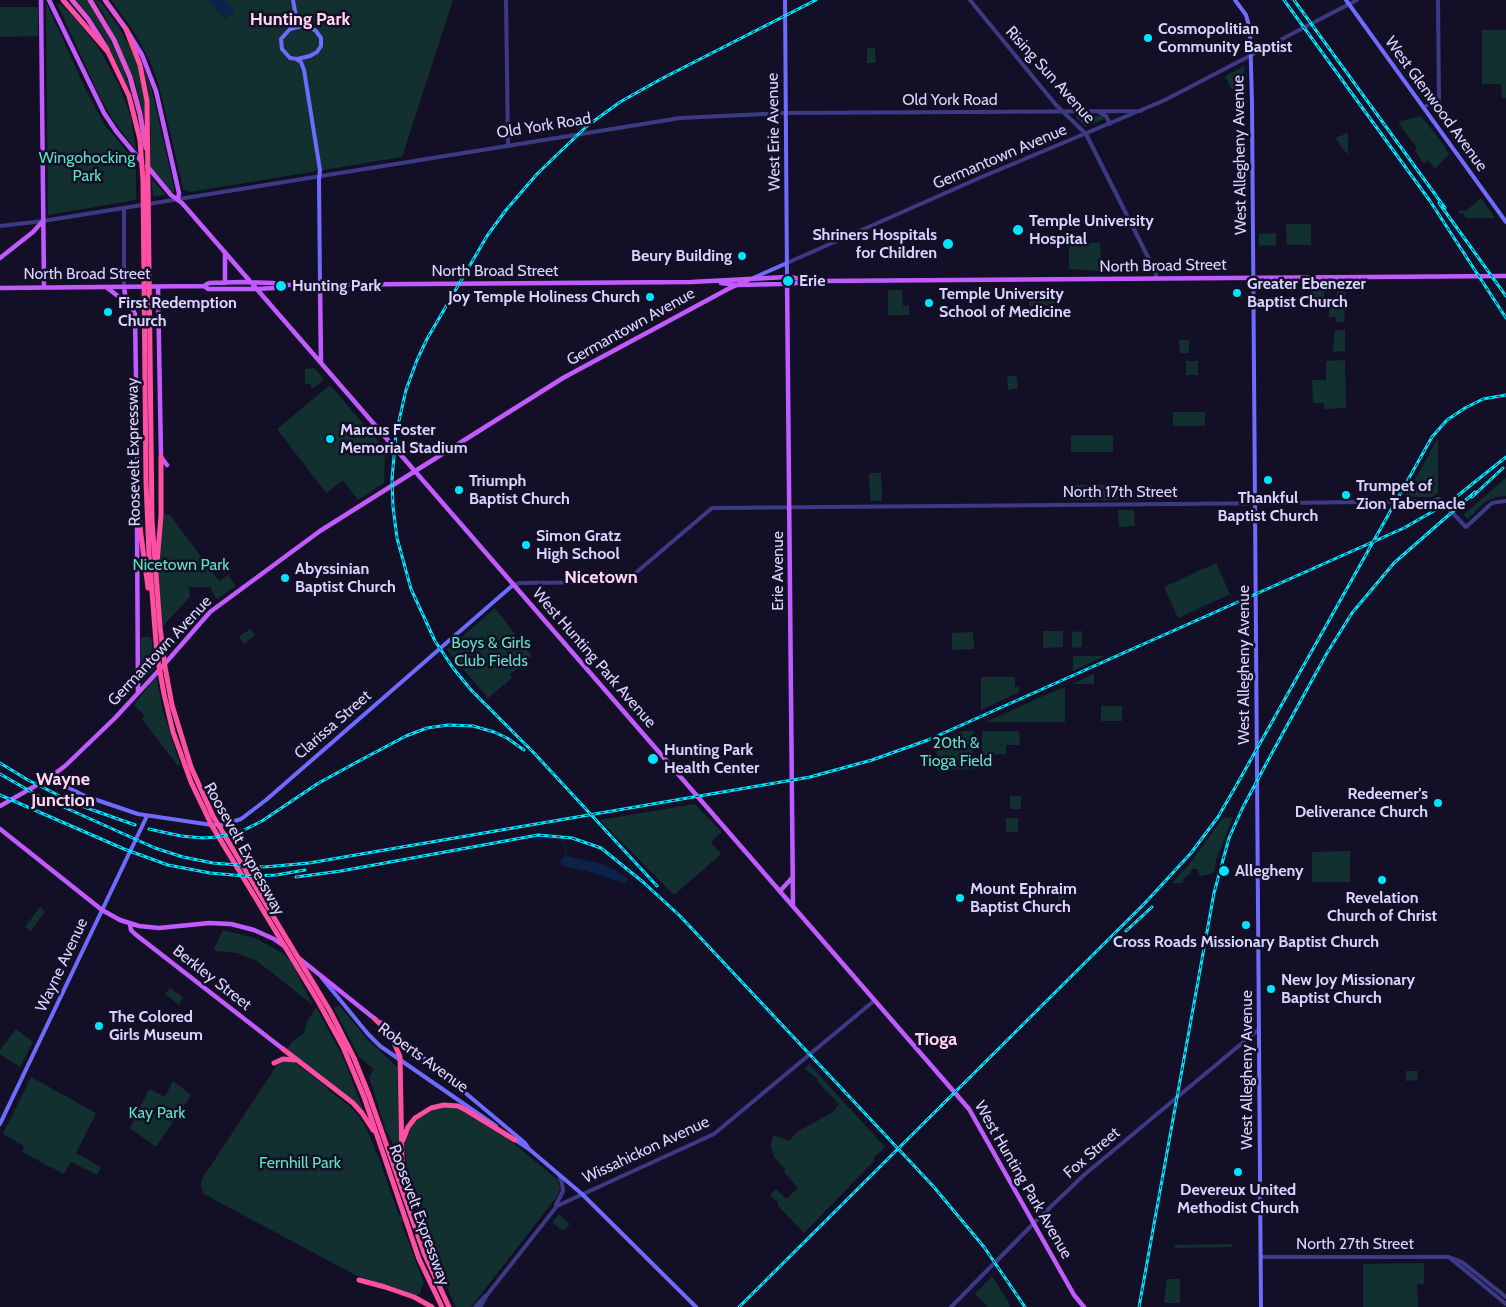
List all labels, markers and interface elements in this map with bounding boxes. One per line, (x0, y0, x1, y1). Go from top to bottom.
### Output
district label: Hunting Park (250, 9, 350, 31)
place label: Cosmopolitian Community Baptist (1158, 19, 1292, 57)
street label: Rising Sun Avenue (1001, 22, 1099, 128)
marker: Cosmopolitian Community Baptist (1142, 32, 1154, 44)
street label: West Glenwood Avenue (1381, 33, 1491, 175)
street label: West Erie Avenue (763, 73, 785, 191)
street label: West Allegheny Avenue (1229, 75, 1251, 235)
street label: Old York Road (902, 90, 998, 110)
street label: Old York Road (495, 109, 593, 143)
street label: Germantown Avenue (930, 120, 1070, 194)
park label: Wingohocking Park (39, 148, 135, 186)
place label: Temple University Hospital (1029, 211, 1154, 249)
marker: Temple University Hospital (1011, 223, 1025, 237)
place label: Shriners Hospitals for Children (812, 225, 937, 263)
marker: Shriners Hospitals for Children (941, 237, 955, 251)
place label: Beury Building (631, 246, 732, 266)
marker: Beury Building (736, 250, 748, 262)
street label: North Broad Street (1099, 255, 1227, 277)
street label: North Broad Street (432, 261, 558, 281)
street label: North Broad Street (24, 264, 150, 284)
place label: Erie (799, 271, 825, 291)
marker: Erie (781, 274, 795, 288)
place label: Greater Ebenezer Baptist Church (1247, 274, 1366, 312)
place label: Hunting Park (292, 276, 381, 296)
marker: Hunting Park (274, 279, 288, 293)
street label: Germantown Avenue (564, 284, 698, 370)
place label: Temple University School of Medicine (939, 284, 1071, 322)
place label: Joy Temple Holiness Church (448, 287, 640, 307)
marker: Greater Ebenezer Baptist Church (1231, 287, 1243, 299)
marker: Joy Temple Holiness Church (644, 291, 656, 303)
place label: First Redemption Church (118, 293, 237, 331)
marker: Temple University School of Medicine (923, 297, 935, 309)
marker: First Redemption Church (102, 306, 114, 318)
street label: Roosevelt Expressway (123, 377, 145, 527)
place label: Marcus Foster Memorial Stadium (340, 420, 468, 458)
marker: Marcus Foster Memorial Stadium (324, 433, 336, 445)
place label: Triumph Baptist Church (469, 471, 570, 509)
marker: Thankful Baptist Church (1262, 474, 1274, 486)
place label: Trumpet of Zion Tabernacle (1356, 476, 1465, 514)
street label: North 17th Street (1063, 482, 1177, 502)
marker: Triumph Baptist Church (453, 484, 465, 496)
place label: Thankful Baptist Church (1218, 488, 1318, 526)
marker: Trumpet of Zion Tabernacle (1340, 489, 1352, 501)
place label: Simon Gratz High School (536, 526, 621, 564)
street label: Erie Avenue (768, 531, 788, 611)
marker: Simon Gratz High School (520, 539, 532, 551)
park label: Nicetown Park (133, 555, 229, 575)
place label: Abyssinian Baptist Church (295, 559, 396, 597)
district label: Nicetown (564, 567, 638, 589)
marker: Abyssinian Baptist Church (279, 572, 291, 584)
street label: West Hunting Park Avenue (528, 584, 660, 732)
street label: West Allegheny Avenue (1234, 585, 1254, 745)
street label: Germantown Avenue (104, 592, 216, 710)
park label: Boys & Girls Club Fields (451, 633, 531, 671)
street label: Clarissa Street (291, 686, 375, 764)
park label: 20th & Tioga Field (920, 733, 992, 771)
place label: Hunting Park Health Center (664, 740, 759, 778)
marker: Hunting Park Health Center (646, 752, 660, 766)
district label: Wayne Junction (31, 769, 95, 812)
street label: Roosevelt Expressway (200, 779, 288, 919)
place label: Redeemer's Deliverance Church (1295, 784, 1428, 822)
marker: Redeemer's Deliverance Church (1432, 797, 1444, 809)
place label: Allegheny (1235, 861, 1304, 881)
marker: Allegheny (1217, 864, 1231, 878)
marker: Revelation Church of Christ (1376, 874, 1388, 886)
place label: Mount Ephraim Baptist Church (970, 879, 1077, 917)
place label: Revelation Church of Christ (1327, 888, 1437, 926)
marker: Mount Ephraim Baptist Church (954, 892, 966, 904)
street label: Wayne Avenue (32, 915, 92, 1015)
marker: Cross Roads Missionary Baptist Church (1240, 919, 1252, 931)
place label: Cross Roads Missionary Baptist Church (1113, 932, 1379, 952)
street label: Berkley Street (169, 941, 255, 1015)
place label: New Joy Missionary Baptist Church (1281, 970, 1415, 1008)
marker: New Joy Missionary Baptist Church (1265, 983, 1277, 995)
street label: West Allegheny Avenue (1237, 990, 1257, 1150)
place label: The Colored Girls Museum (109, 1007, 203, 1045)
street label: Roberts Avenue (374, 1019, 472, 1097)
marker: The Colored Girls Museum (93, 1020, 105, 1032)
district label: Tioga (915, 1029, 957, 1051)
street label: West Hunting Park Avenue (970, 1098, 1076, 1262)
park label: Kay Park (129, 1103, 185, 1123)
street label: Wissahickon Avenue (580, 1112, 712, 1188)
street label: Fox Street (1060, 1123, 1124, 1183)
street label: Roosevelt Expressway (385, 1142, 453, 1288)
park label: Fernhill Park (259, 1153, 341, 1173)
marker: Devereux United Methodist Church (1232, 1166, 1244, 1178)
place label: Devereux United Methodist Church (1177, 1180, 1299, 1218)
street label: North 27th Street (1296, 1234, 1414, 1254)

